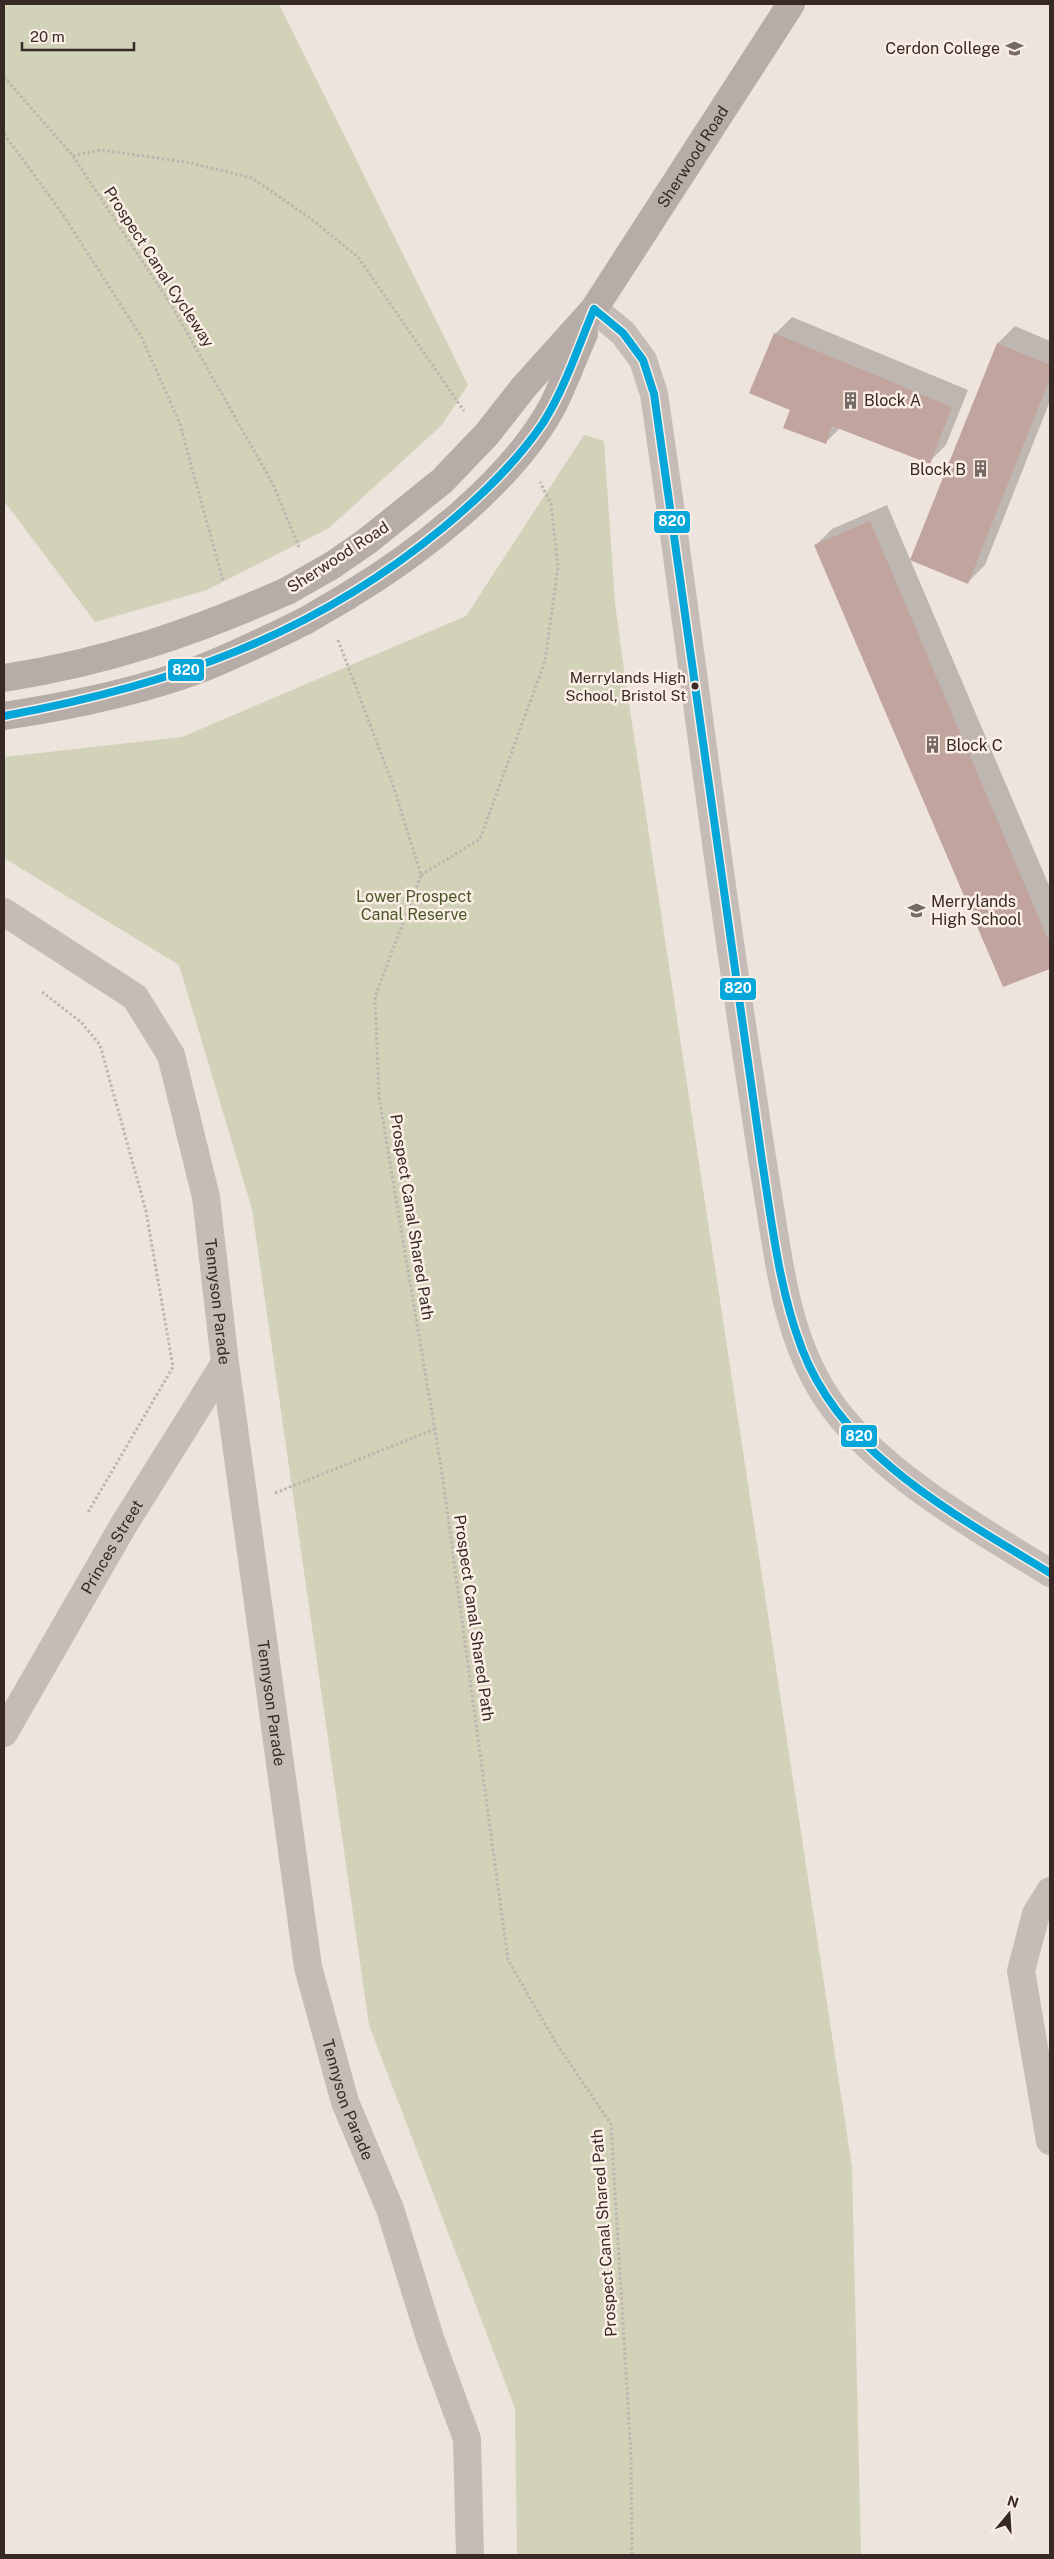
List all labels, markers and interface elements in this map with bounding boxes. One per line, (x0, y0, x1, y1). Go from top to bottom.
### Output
scale bar (22, 20, 135, 52)
text: 20 m (30, 28, 65, 45)
school or university icon: Cerdon College (1004, 38, 1024, 58)
place label: Cerdon College (885, 39, 1000, 58)
street label: Sherwood Road (653, 102, 732, 211)
street label: Prospect Canal Cycleway (100, 183, 218, 351)
building icon: Block A (840, 390, 860, 410)
place label: Block A (864, 391, 921, 410)
building icon: Block B (970, 459, 990, 479)
place label: Block B (910, 460, 966, 479)
line badge: 820 (653, 510, 691, 534)
text: 820 (658, 513, 686, 529)
street label: Sherwood Road (284, 517, 392, 597)
line badge: 820 (167, 658, 205, 682)
text: 820 (172, 662, 200, 678)
place label: Merrylands High School, Bristol St (566, 669, 686, 704)
marker: Merrylands High School, Bristol St (690, 681, 700, 691)
building icon: Block C (922, 735, 942, 755)
place label: Block C (946, 736, 1003, 755)
park label: Lower Prospect Canal Reserve (356, 887, 472, 924)
place label: Merrylands High School (931, 892, 1022, 929)
school or university icon: Merrylands High School (907, 900, 927, 920)
line badge: 820 (719, 977, 757, 1001)
text: 820 (724, 980, 752, 996)
street label: Prospect Canal Shared Path (386, 1113, 438, 1321)
street label: Tennyson Parade (201, 1238, 235, 1366)
line badge: 820 (840, 1424, 878, 1448)
text: 820 (845, 1428, 873, 1444)
street label: Princes Street (76, 1496, 147, 1597)
street label: Prospect Canal Shared Path (450, 1514, 498, 1722)
street label: Tennyson Parade (254, 1639, 290, 1767)
street label: Tennyson Parade (319, 2037, 378, 2163)
street label: Prospect Canal Shared Path (587, 2128, 621, 2338)
north arrow (984, 2489, 1034, 2539)
text: N (1005, 2492, 1021, 2511)

